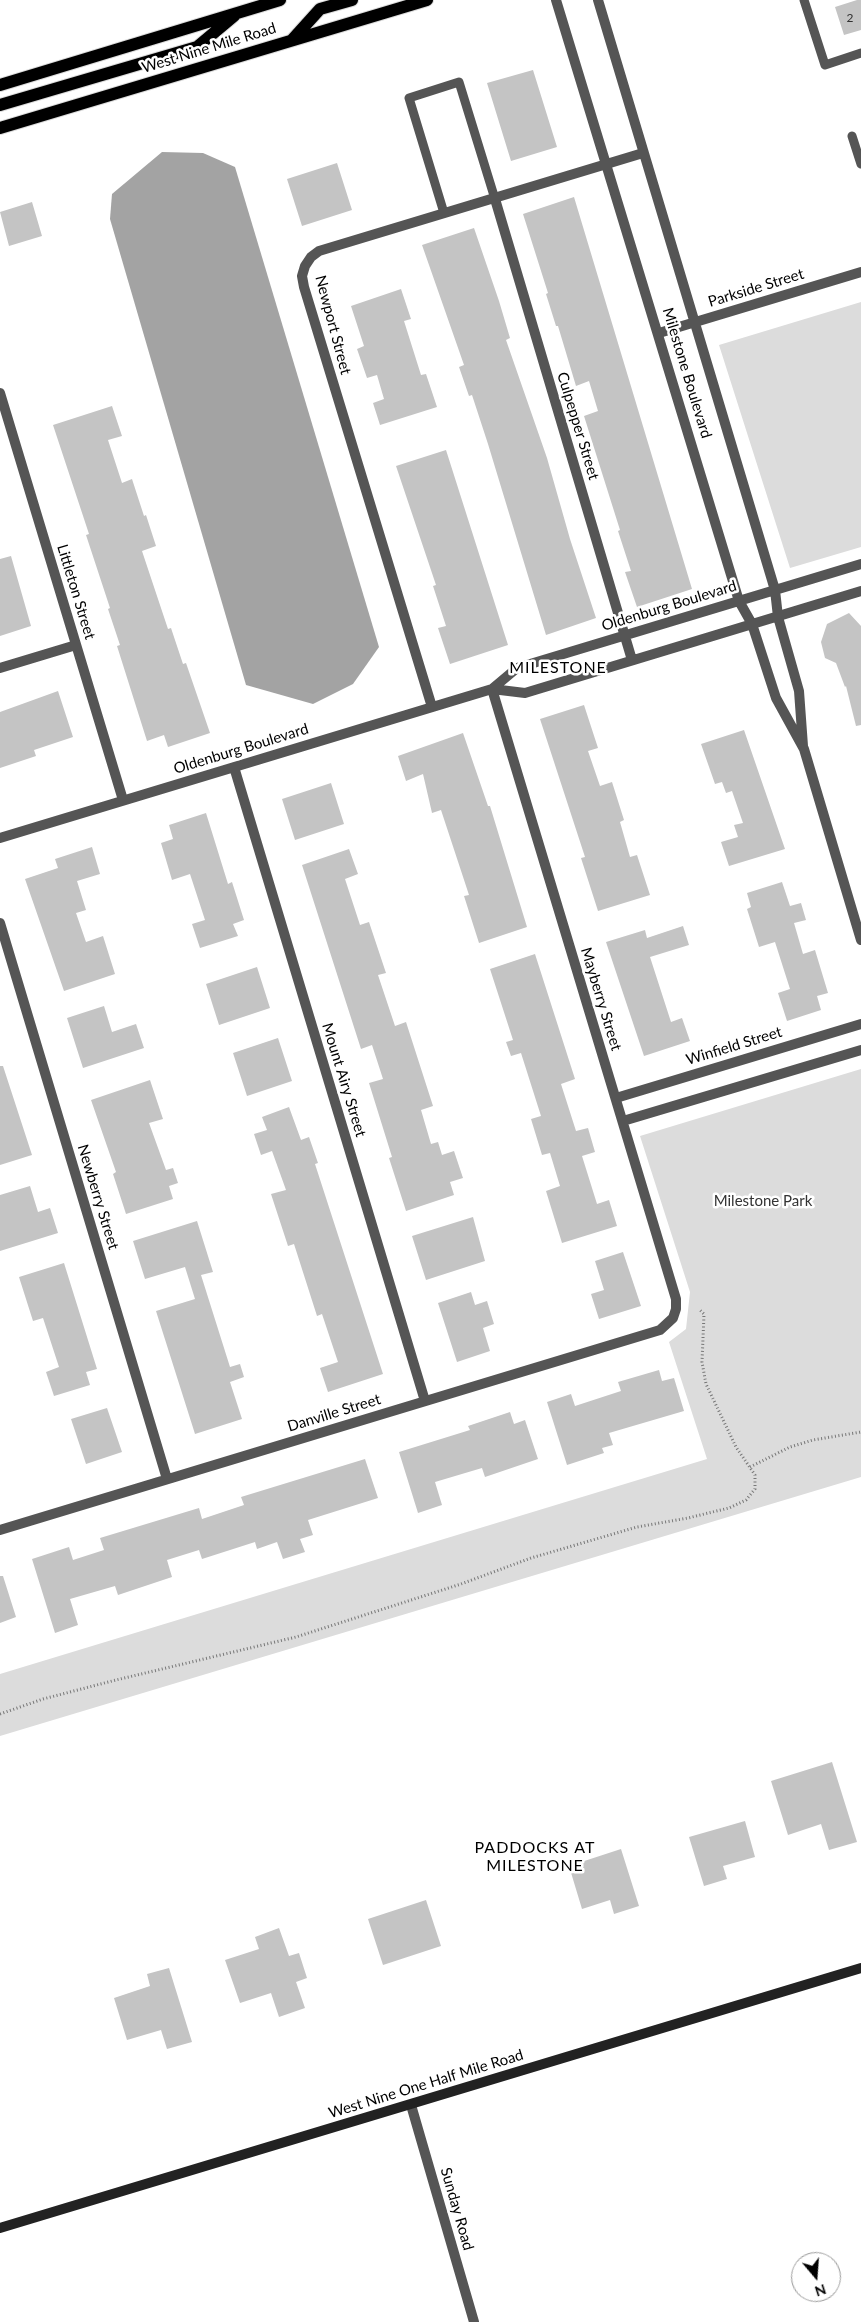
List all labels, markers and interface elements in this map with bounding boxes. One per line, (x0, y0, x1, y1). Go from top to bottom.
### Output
house number: 2 (847, 11, 853, 25)
street label: West Nine Mile Road (140, 19, 278, 77)
street label: Parkside Street (706, 265, 806, 311)
street label: Newport Street (311, 273, 355, 377)
street label: Milestone Boulevard (659, 305, 715, 441)
street label: Culpepper Street (553, 370, 603, 482)
street label: Littleton Street (53, 542, 99, 642)
street label: Oldenburg Boulevard (599, 577, 739, 635)
district label: MILESTONE (508, 658, 608, 678)
street label: Oldenburg Boulevard (171, 720, 311, 778)
street label: Mayberry Street (577, 945, 625, 1053)
street label: Mount Airy Street (318, 1021, 370, 1139)
street label: Winfield Street (684, 1023, 784, 1069)
street label: Newberry Street (73, 1142, 123, 1252)
park label: Milestone Park (714, 1192, 812, 1210)
street label: Danville Street (285, 1390, 383, 1436)
district label: PADDOCKS AT MILESTONE (473, 1838, 597, 1876)
street label: West Nine One Half Mile Road (326, 2046, 526, 2122)
street label: Sunday Road (437, 2166, 477, 2252)
north arrow (791, 2252, 841, 2302)
text: N (813, 2281, 828, 2301)

